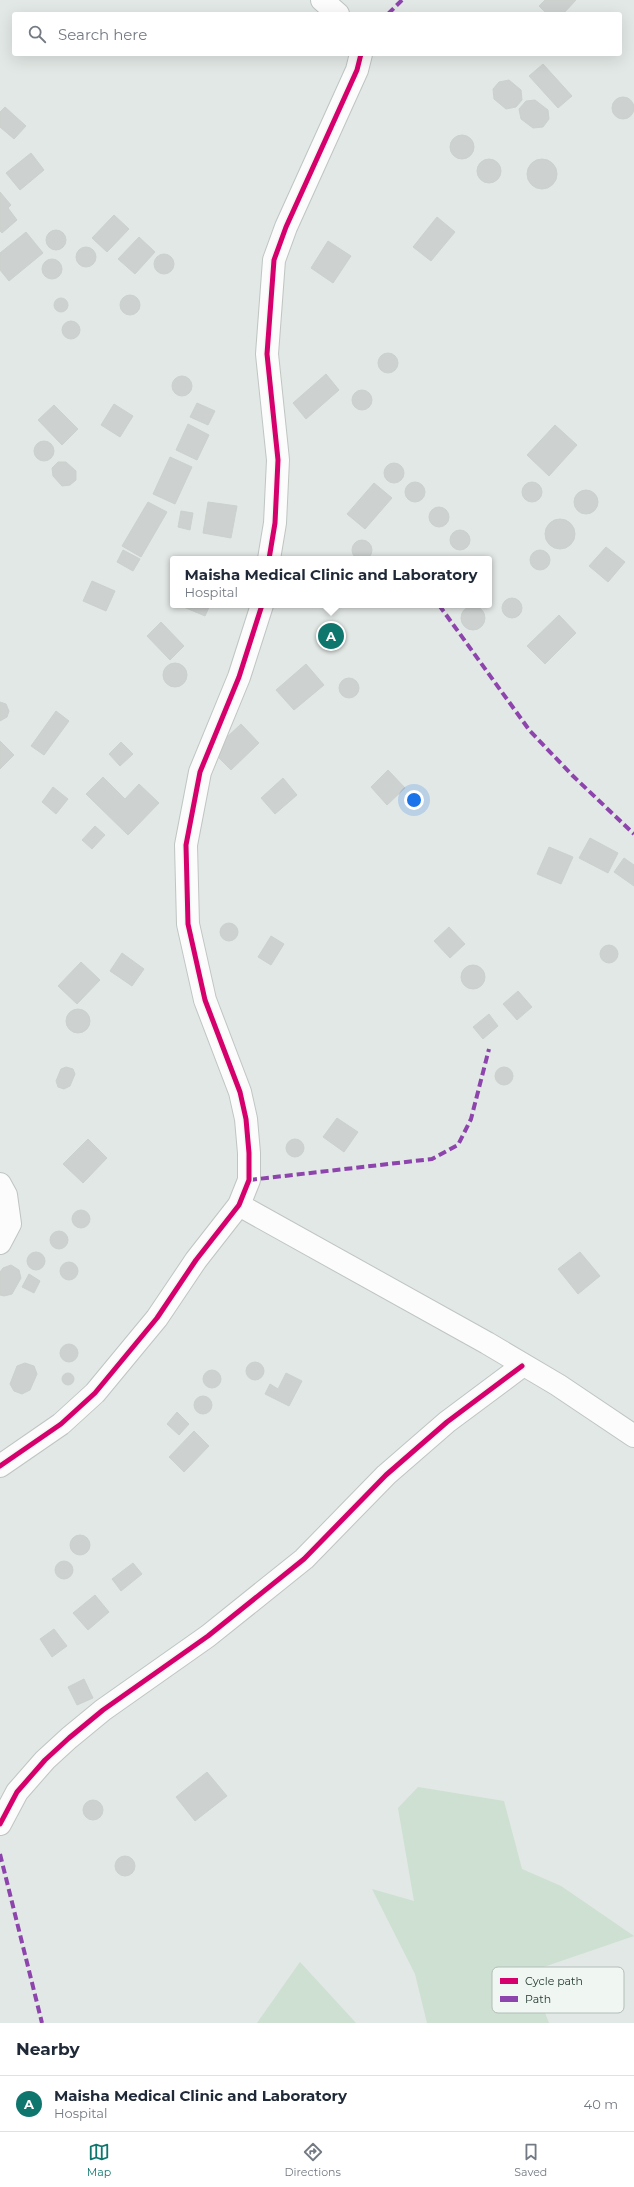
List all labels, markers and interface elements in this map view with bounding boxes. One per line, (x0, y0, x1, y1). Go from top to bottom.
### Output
search box (12, 12, 622, 56)
icon: search (26, 23, 48, 45)
text: Search here (58, 25, 147, 44)
popup (170, 556, 492, 608)
text: Maisha Medical Clinic and Laboratory (185, 565, 477, 584)
text: Hospital (185, 584, 238, 600)
pin: A (318, 621, 344, 651)
your location (404, 790, 424, 810)
legend (492, 1967, 624, 2013)
text: Cycle path (525, 1974, 583, 1988)
text: Path (525, 1992, 551, 2006)
text: Nearby (16, 2039, 80, 2059)
text: Maisha Medical Clinic and Laboratory (54, 2086, 347, 2105)
text: A (24, 2096, 34, 2112)
text: 40 m (584, 2096, 618, 2112)
text: Hospital (54, 2105, 107, 2121)
tab: Map (87, 2141, 111, 2179)
tab: Directions (285, 2141, 341, 2179)
tab: Saved (514, 2141, 547, 2179)

